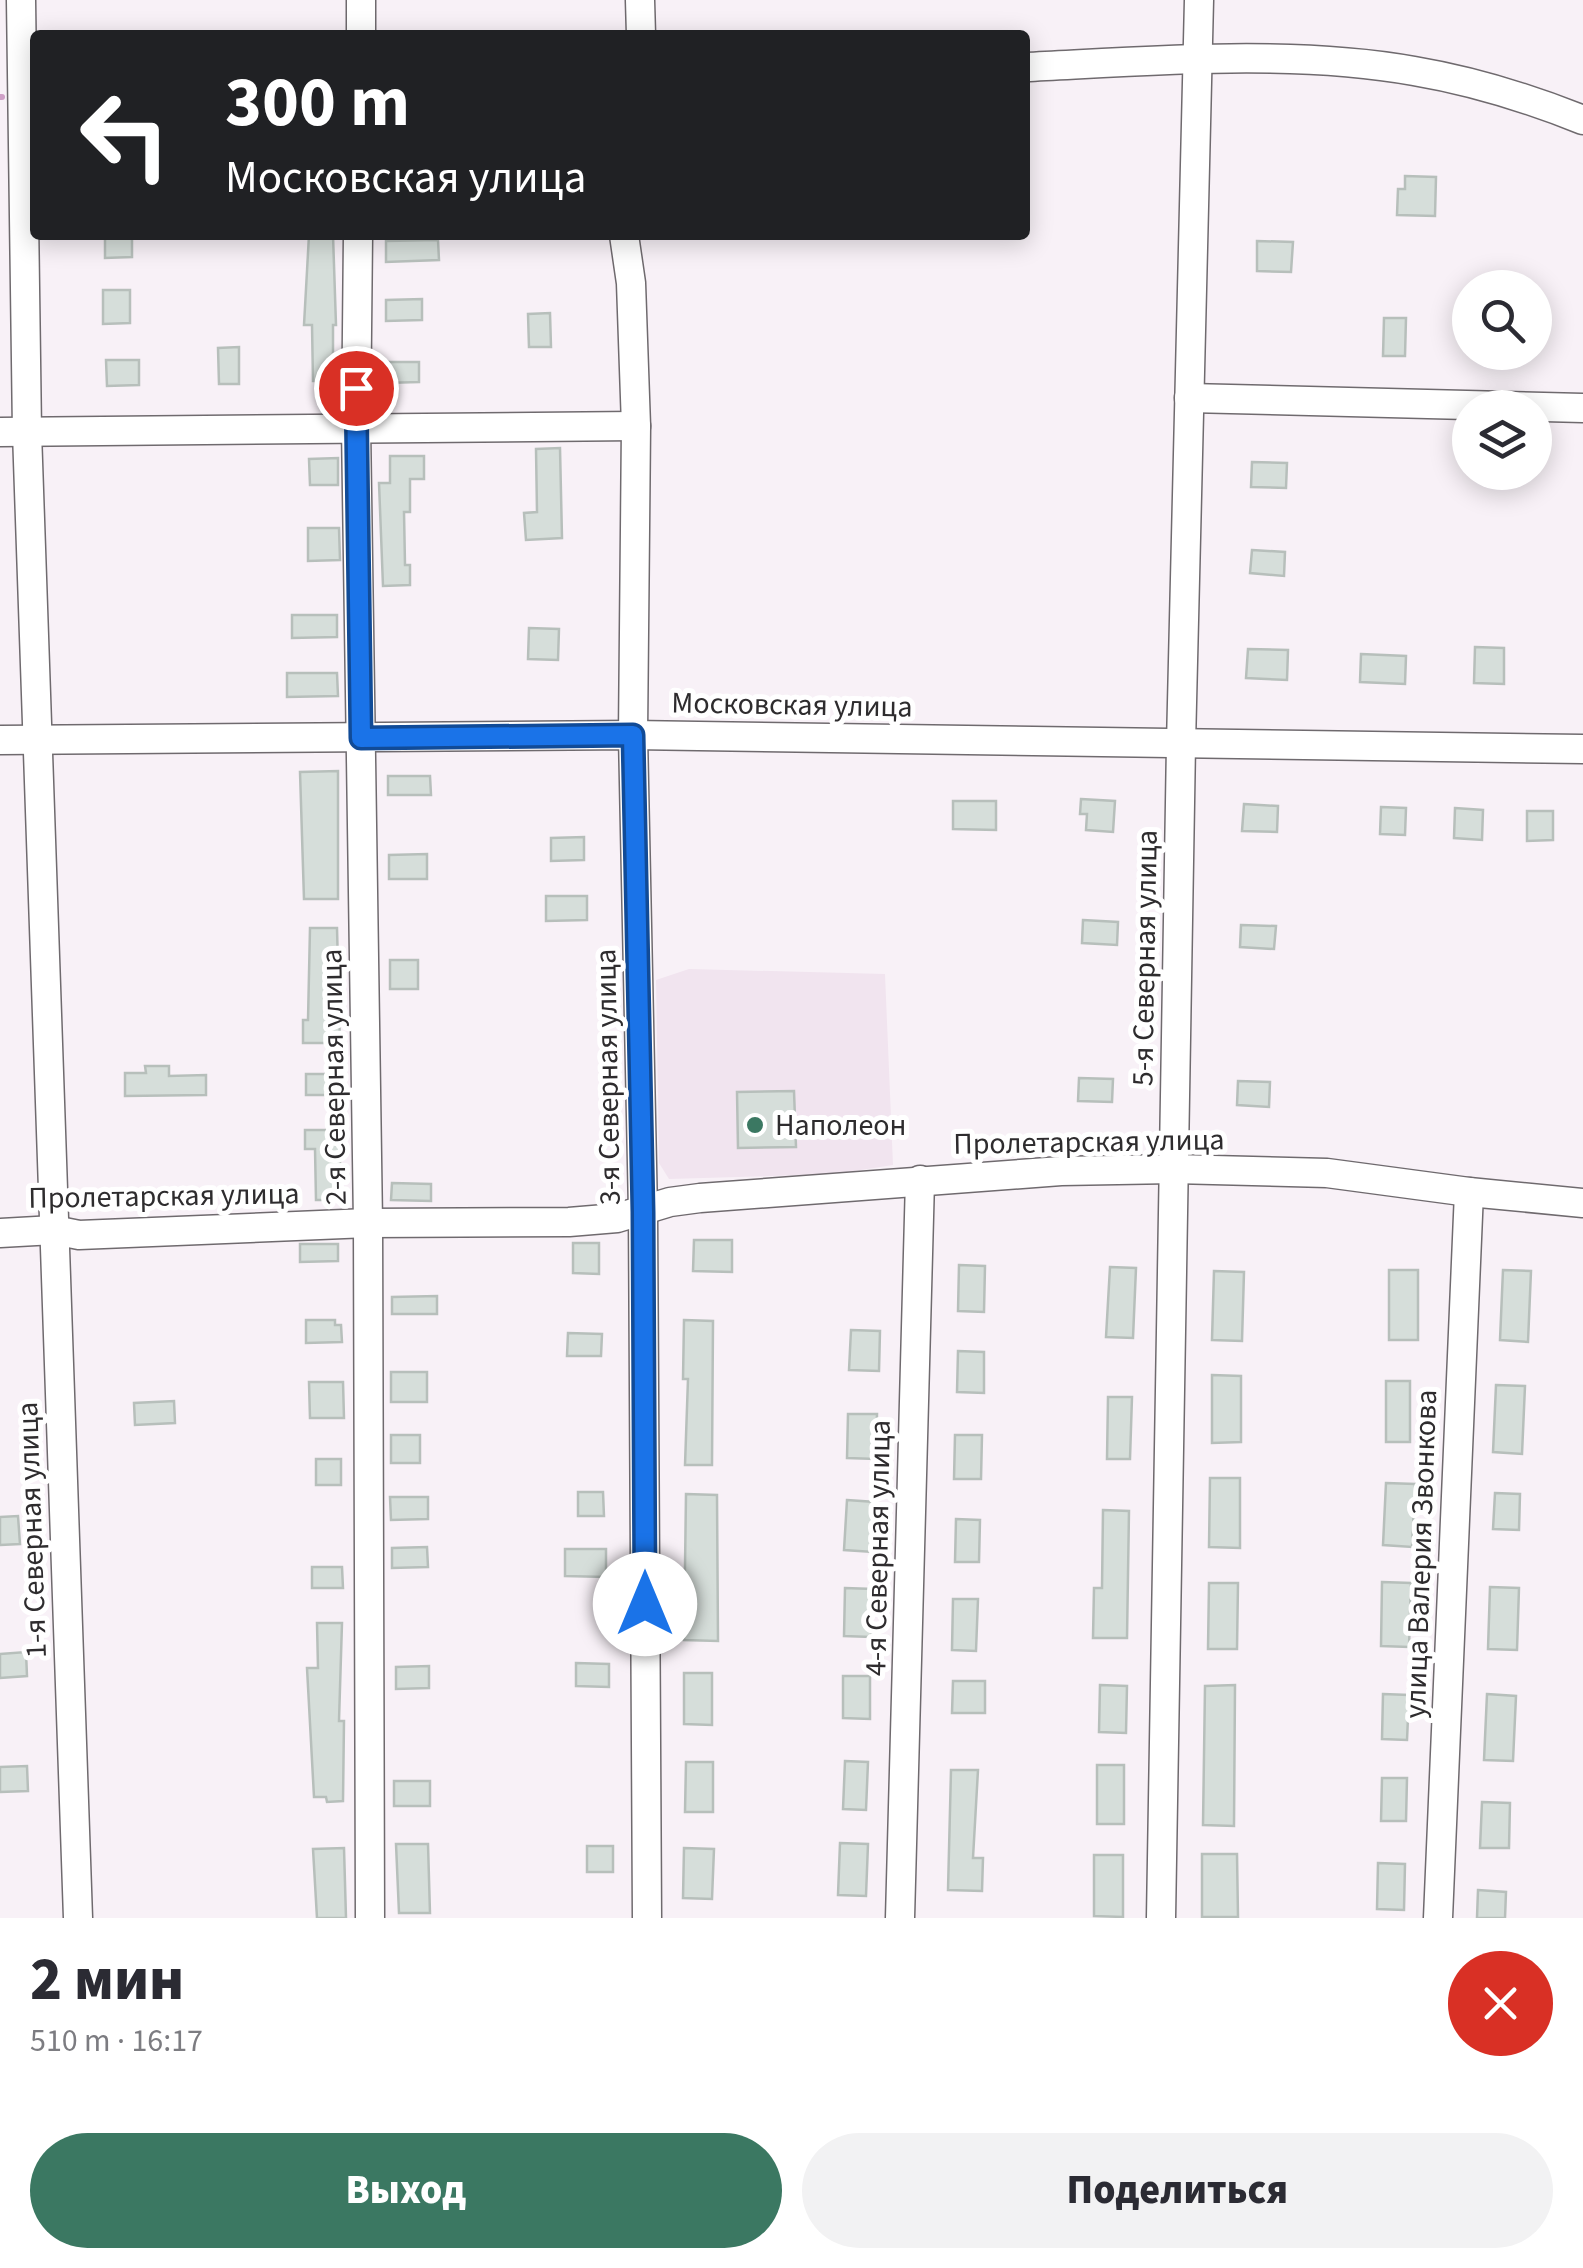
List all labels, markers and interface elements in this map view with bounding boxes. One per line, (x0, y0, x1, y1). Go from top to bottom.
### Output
text: 300 m (225, 53, 410, 153)
icon: left (60, 70, 190, 200)
text: Московская улица (225, 146, 587, 210)
map controls (1452, 270, 1552, 490)
button: search (1452, 270, 1552, 370)
pin (314, 346, 399, 431)
icon: arrive (329, 361, 384, 416)
button: layers (1452, 390, 1552, 490)
street label: Московская улица (671, 681, 913, 729)
street label: 5-я Северная улица (1121, 830, 1169, 1086)
street label: 2-я Северная улица (310, 949, 358, 1205)
street label: 3-я Северная улица (584, 949, 632, 1205)
place label: Наполеон (775, 1104, 906, 1147)
marker: Наполеон (744, 1114, 766, 1136)
street label: Пролетарская улица (953, 1118, 1225, 1166)
street label: Пролетарская улица (28, 1172, 300, 1220)
street label: улица Валерия Звонкова (1394, 1389, 1448, 1719)
street label: 1-я Северная улица (6, 1401, 58, 1659)
street label: 4-я Северная улица (854, 1420, 902, 1676)
position arrow (593, 1552, 697, 1656)
text: 2 мин (30, 1938, 184, 2023)
button: close (1448, 1951, 1553, 2056)
text: 510 m · 16:17 (30, 2018, 203, 2064)
button: Выход (30, 2133, 782, 2248)
button: Поделиться (802, 2133, 1553, 2248)

